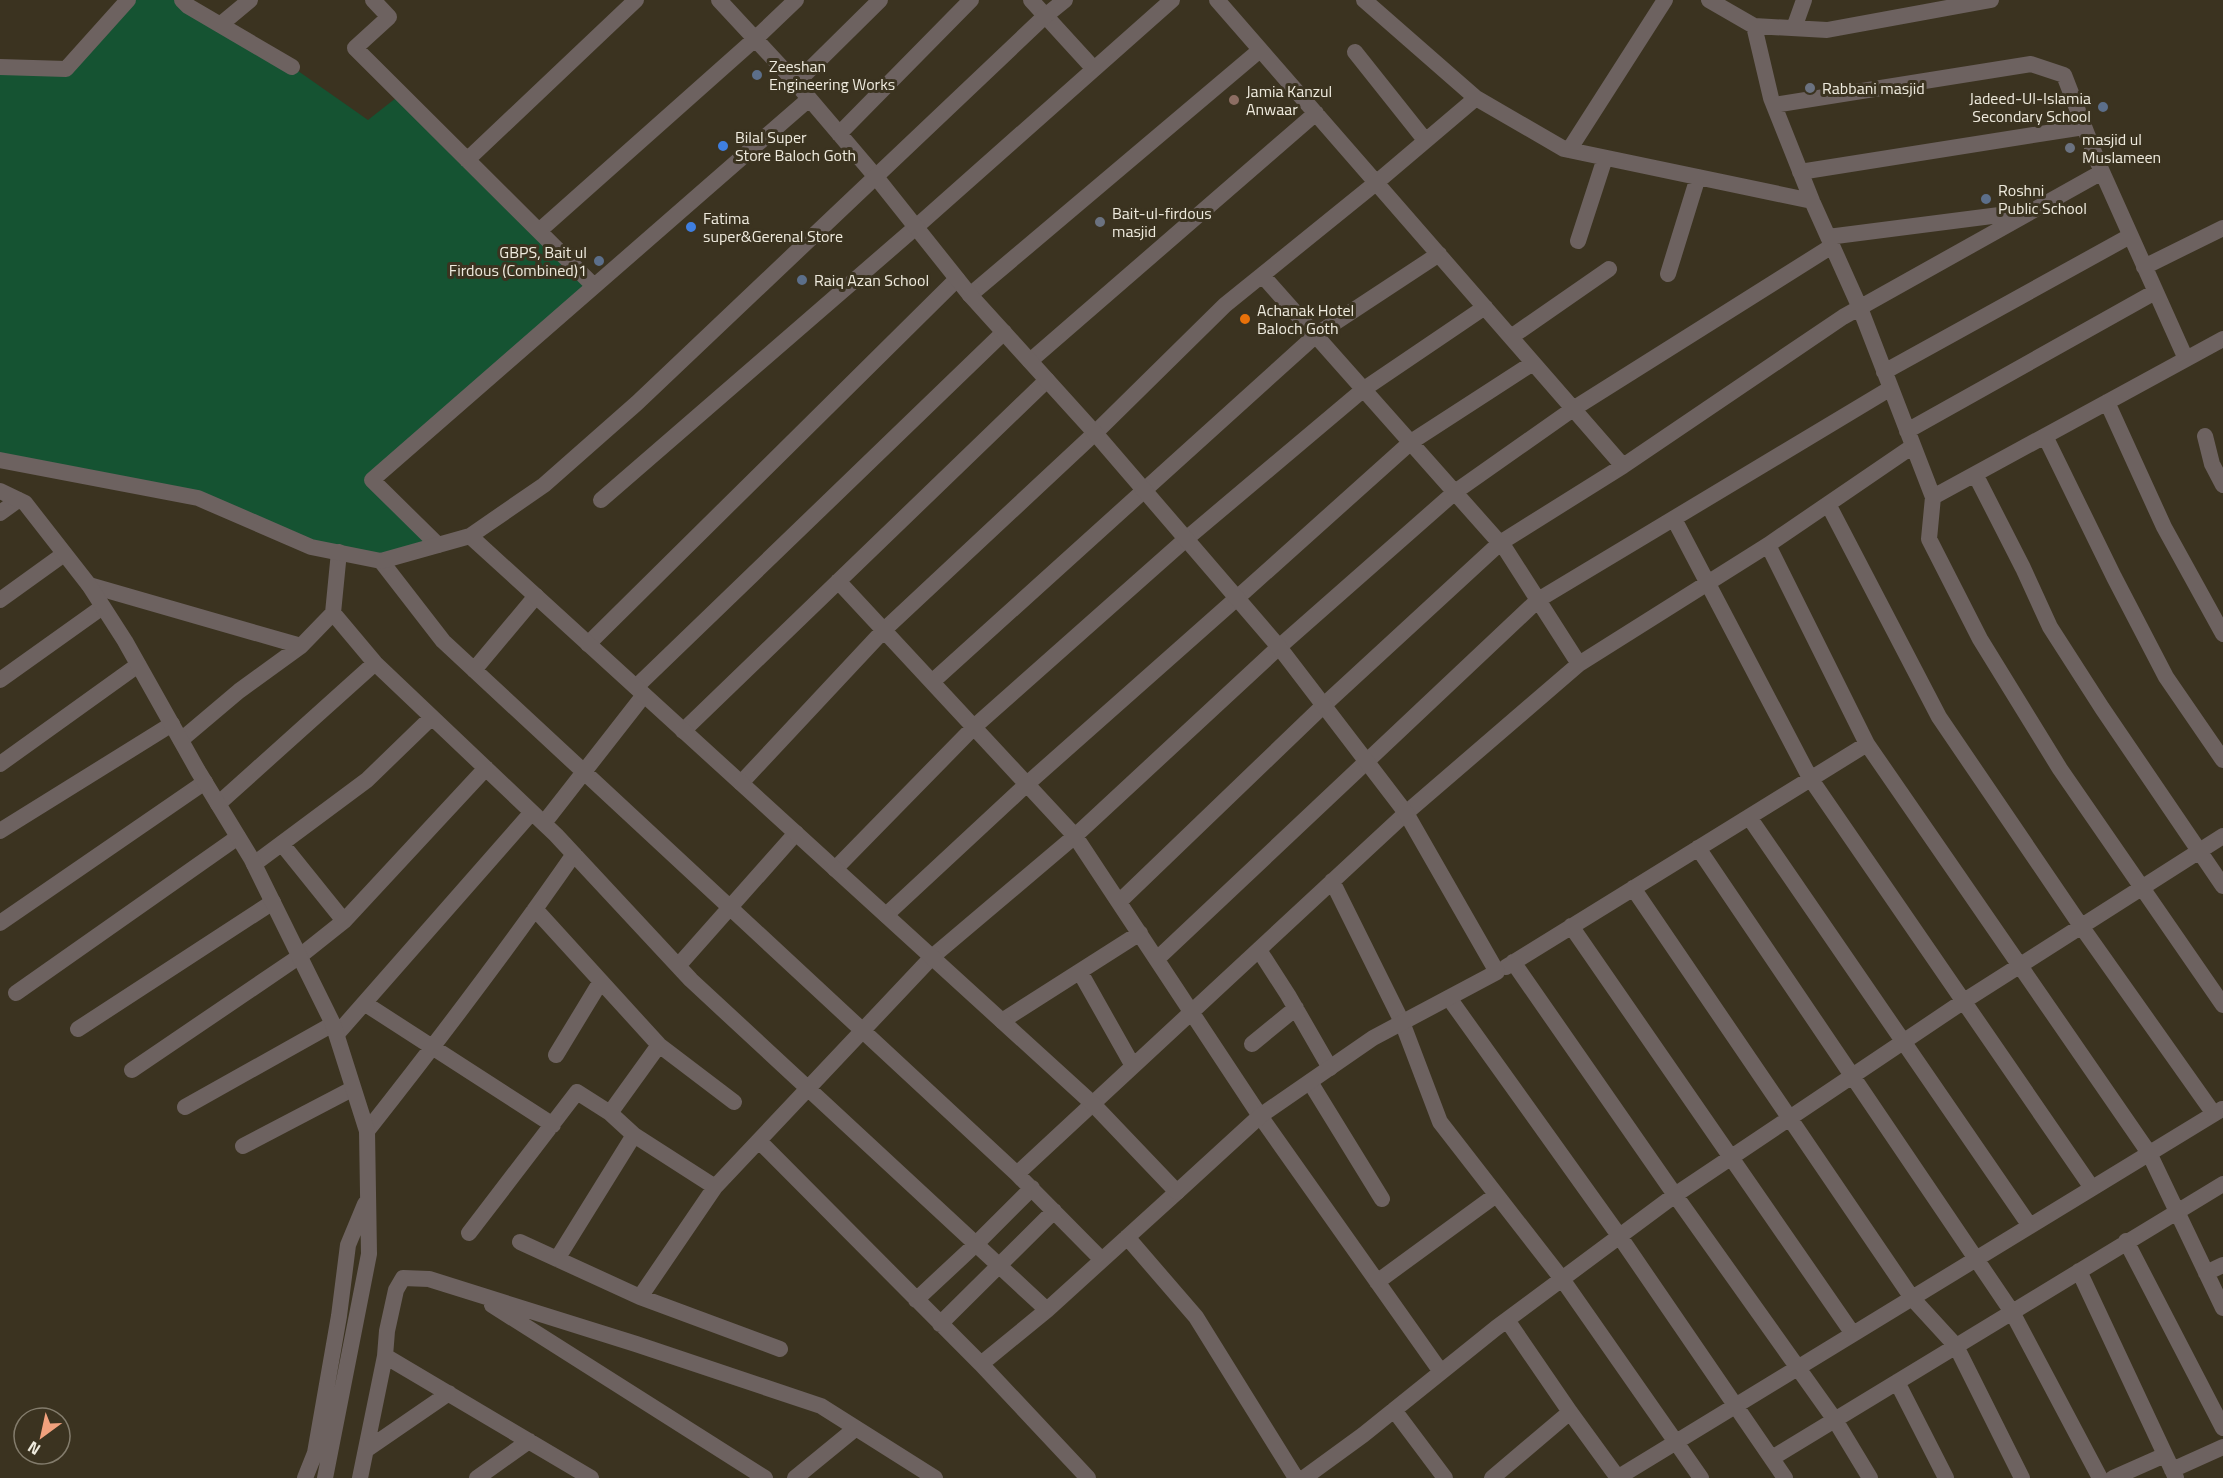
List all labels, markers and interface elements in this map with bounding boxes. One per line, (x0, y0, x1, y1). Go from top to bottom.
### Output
place label: Zeeshan Engineering Works (769, 54, 895, 96)
marker: Zeeshan Engineering Works (750, 68, 764, 82)
place label: Rabbani masjid (1822, 76, 1925, 100)
place label: Jamia Kanzul Anwaar (1246, 79, 1332, 121)
marker: Rabbani masjid (1803, 81, 1817, 95)
place label: Jadeed-Ul-Islamia Secondary School (1969, 86, 2091, 128)
marker: Jamia Kanzul Anwaar (1227, 93, 1241, 107)
marker: Jadeed-Ul-Islamia Secondary School (2096, 100, 2110, 114)
place label: Bilal Super Store Baloch Goth (735, 125, 856, 167)
place label: masjid ul Muslameen (2082, 127, 2161, 169)
marker: Bilal Super Store Baloch Goth (716, 139, 730, 153)
marker: masjid ul Muslameen (2063, 141, 2077, 155)
place label: Roshni Public School (1998, 178, 2087, 220)
marker: Roshni Public School (1979, 192, 1993, 206)
place label: Bait-ul-firdous masjid (1112, 201, 1212, 243)
place label: Fatima super&Gerenal Store (703, 206, 843, 248)
marker: Bait-ul-firdous masjid (1093, 215, 1107, 229)
marker: Fatima super&Gerenal Store (684, 220, 698, 234)
place label: GBPS, Bait ul Firdous (Combined)1 (449, 240, 587, 282)
marker: GBPS, Bait ul Firdous (Combined)1 (592, 254, 606, 268)
place label: Raiq Azan School (814, 268, 929, 292)
marker: Raiq Azan School (795, 273, 809, 287)
place label: Achanak Hotel Baloch Goth (1257, 298, 1354, 340)
marker: Achanak Hotel Baloch Goth (1238, 312, 1252, 326)
north arrow (12, 1406, 72, 1466)
text: N (23, 1435, 45, 1462)

